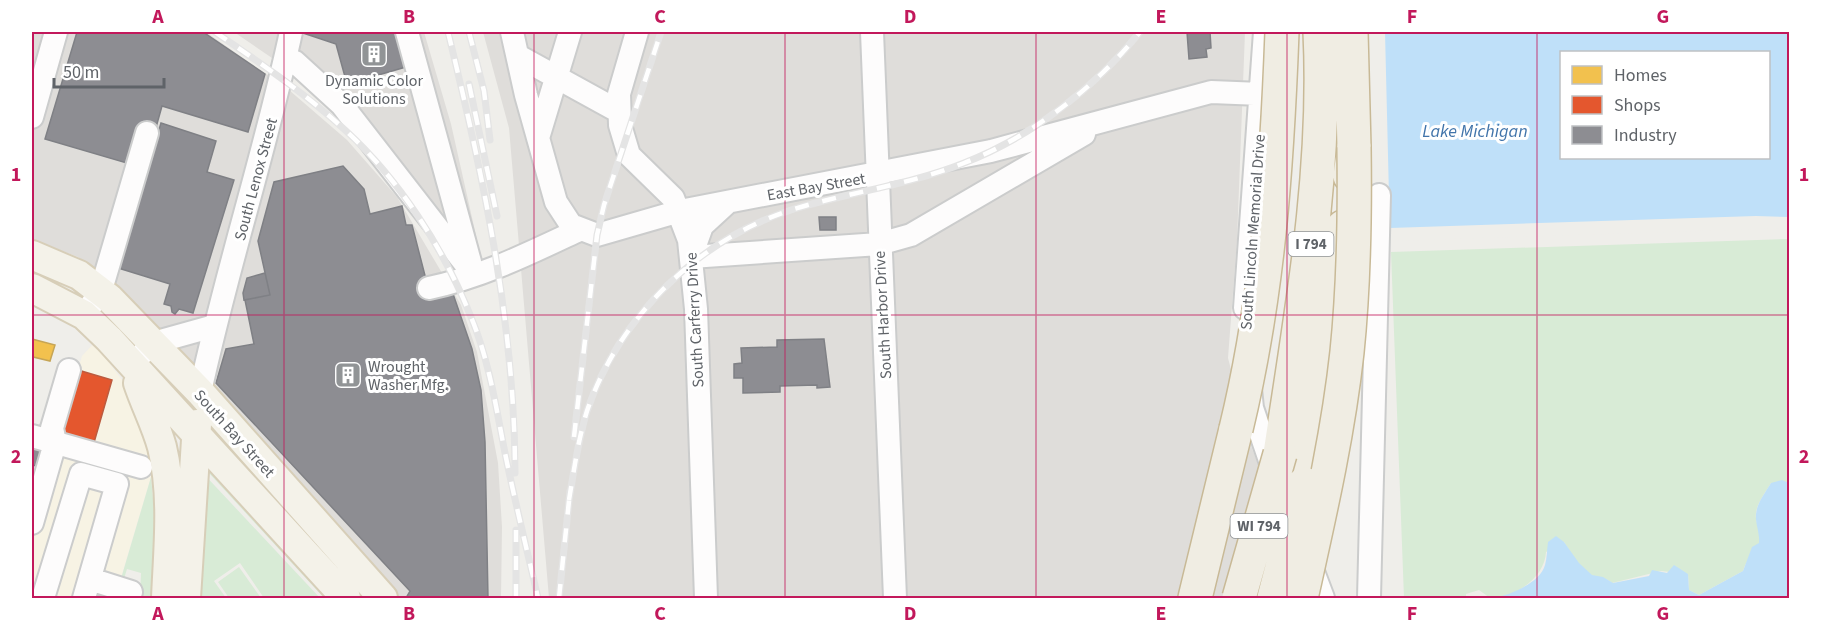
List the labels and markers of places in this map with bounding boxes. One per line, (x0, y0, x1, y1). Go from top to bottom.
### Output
building icon: Dynamic Color Solutions (359, 39, 389, 69)
place label: Dynamic Color Solutions (325, 70, 423, 110)
place label: Wrought Washer Mfg. (368, 356, 449, 396)
building icon: Wrought Washer Mfg. (333, 360, 363, 390)

